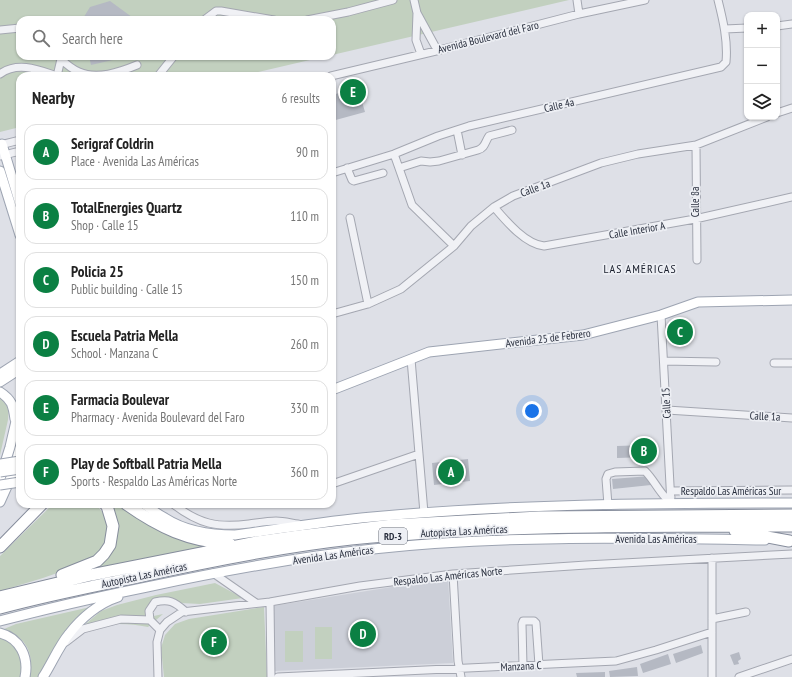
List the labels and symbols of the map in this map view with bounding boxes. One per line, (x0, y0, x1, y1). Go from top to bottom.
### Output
street label: Avenida Boulevard del Faro (436, 18, 540, 56)
pin: E (340, 77, 366, 107)
street label: Calle 4a (542, 95, 576, 115)
street label: Calle 1a (518, 176, 552, 200)
street label: Calle 8a (688, 187, 702, 217)
street label: Calle Interior A (608, 218, 667, 242)
district label: LAS AMÉRICAS (603, 261, 677, 276)
pin: C (667, 317, 693, 347)
street label: Avenida 25 de Febrero (505, 326, 591, 350)
street label: Calle 15 (658, 387, 674, 419)
your location (522, 401, 542, 421)
street label: Calle 1a (749, 408, 781, 424)
pin: B (631, 436, 657, 466)
pin: A (438, 457, 464, 487)
street label: Respaldo Las Américas Sur (681, 484, 781, 498)
street label: Autopista Las Américas (420, 522, 508, 540)
road number: RD-3 (379, 528, 407, 544)
street label: Avenida Las Américas (615, 532, 697, 546)
street label: Avenida Las Américas (292, 542, 374, 568)
street label: Autopista Las Américas (100, 559, 188, 591)
street label: Respaldo Las Américas Norte (393, 563, 504, 589)
pin: D (350, 619, 376, 649)
pin: F (201, 627, 227, 657)
street label: Manzana C (500, 658, 542, 674)

